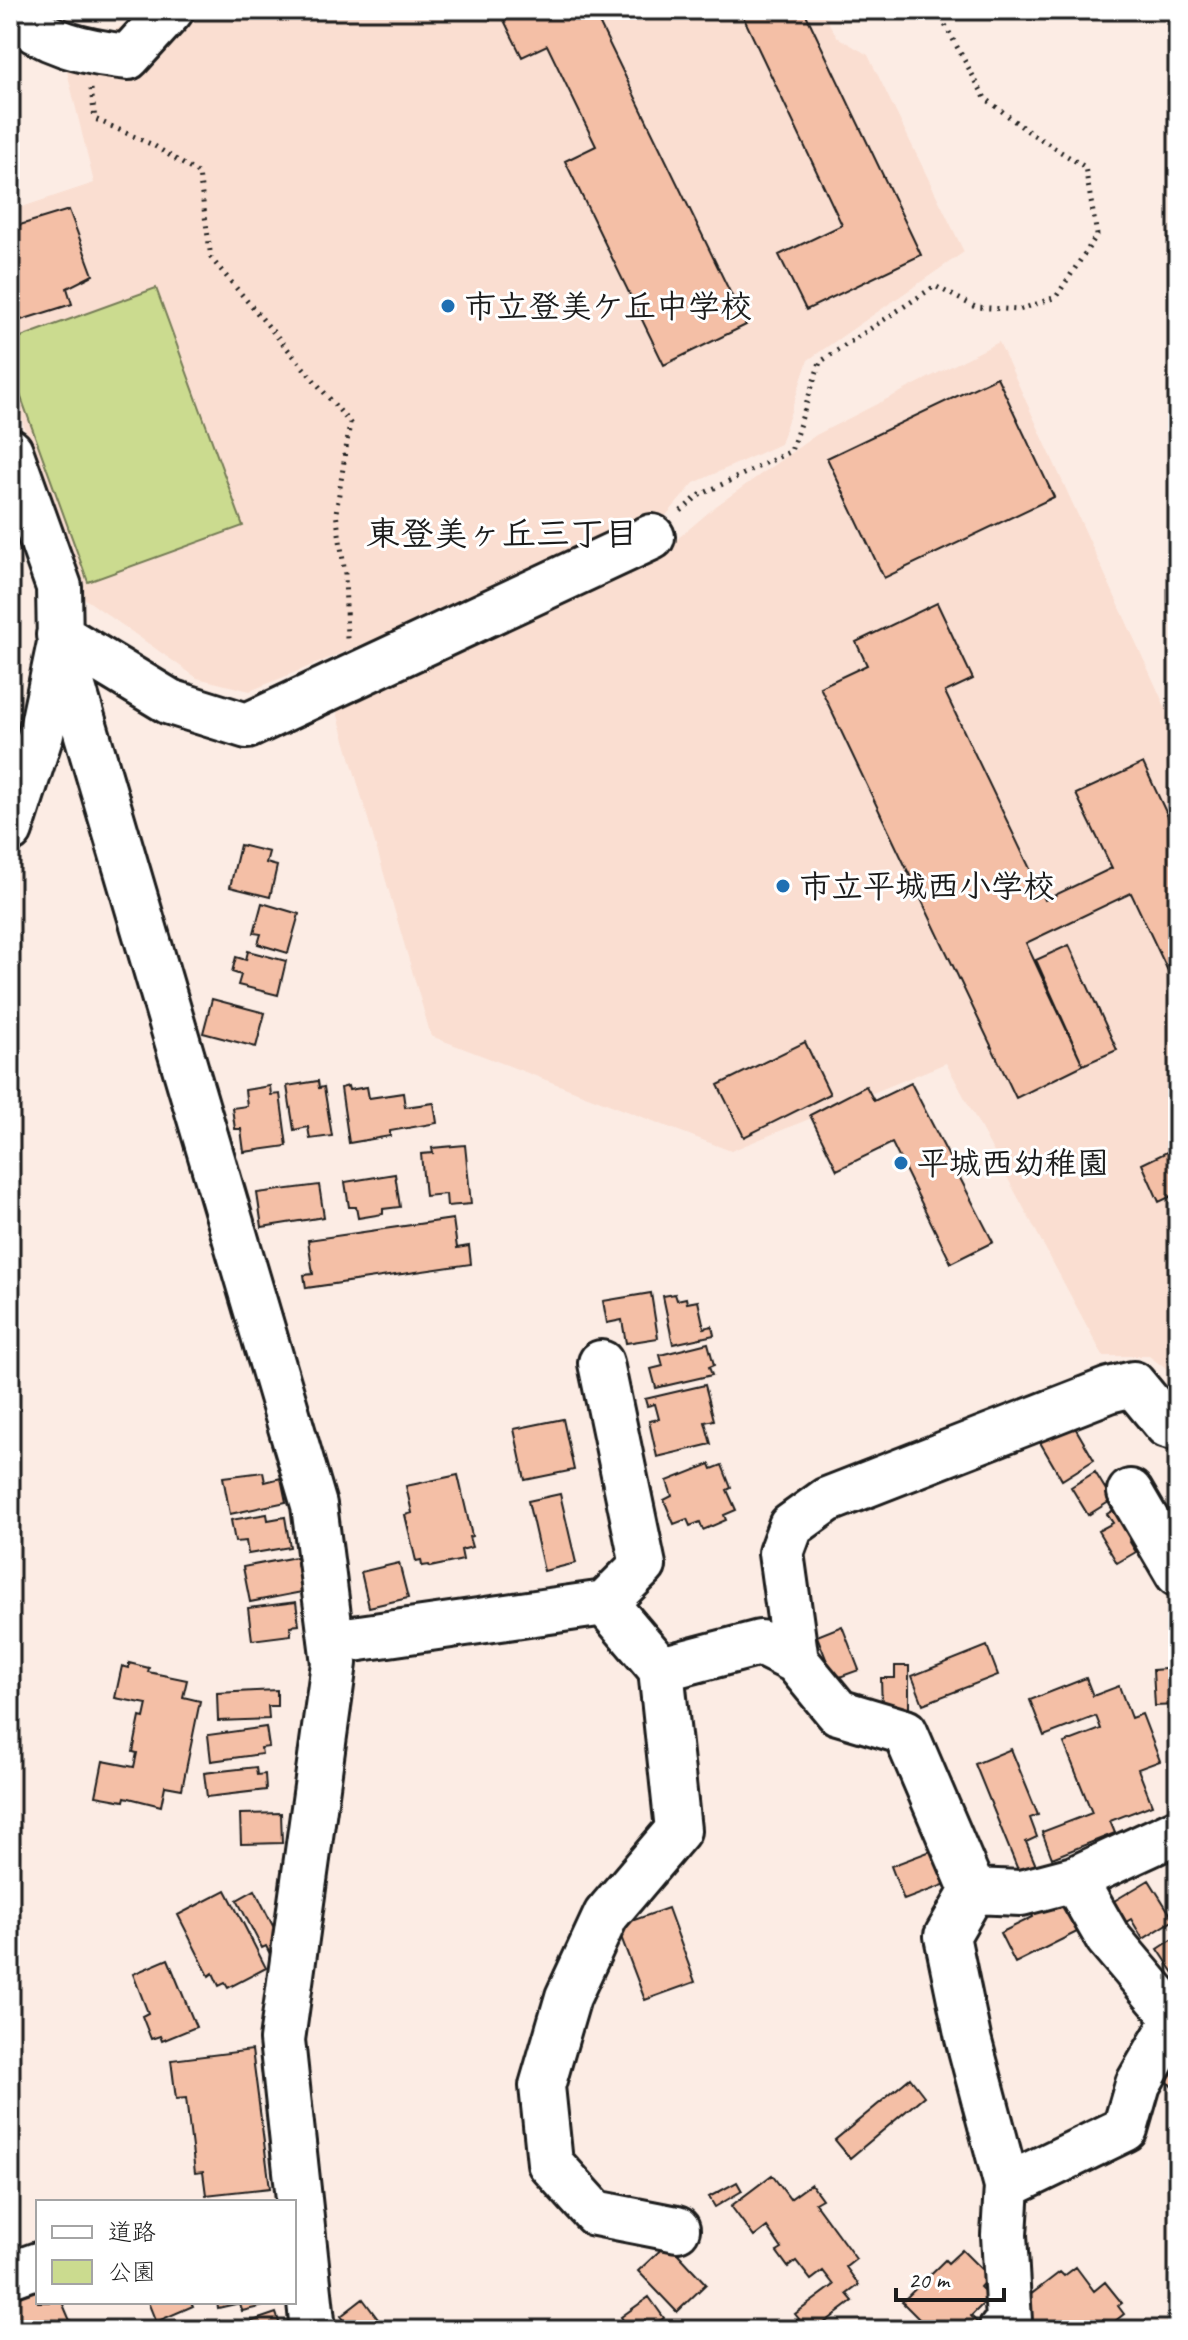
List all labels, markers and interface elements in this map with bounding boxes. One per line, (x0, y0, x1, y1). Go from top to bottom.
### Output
place label: 市立登美ケ丘中学校 (464, 286, 752, 327)
marker: 市立登美ケ丘中学校 (439, 297, 457, 315)
district label: 東登美ヶ丘三丁目 (366, 512, 638, 555)
place label: 市立平城西小学校 (799, 866, 1055, 907)
marker: 市立平城西小学校 (774, 877, 792, 895)
place label: 平城西幼稚園 (917, 1143, 1109, 1184)
marker: 平城西幼稚園 (892, 1154, 910, 1172)
legend (36, 2200, 296, 2304)
text: 道路 (108, 2217, 156, 2247)
scale bar (896, 2252, 1004, 2302)
text: 公園 (108, 2257, 156, 2287)
text: 20 m (908, 2265, 951, 2295)

